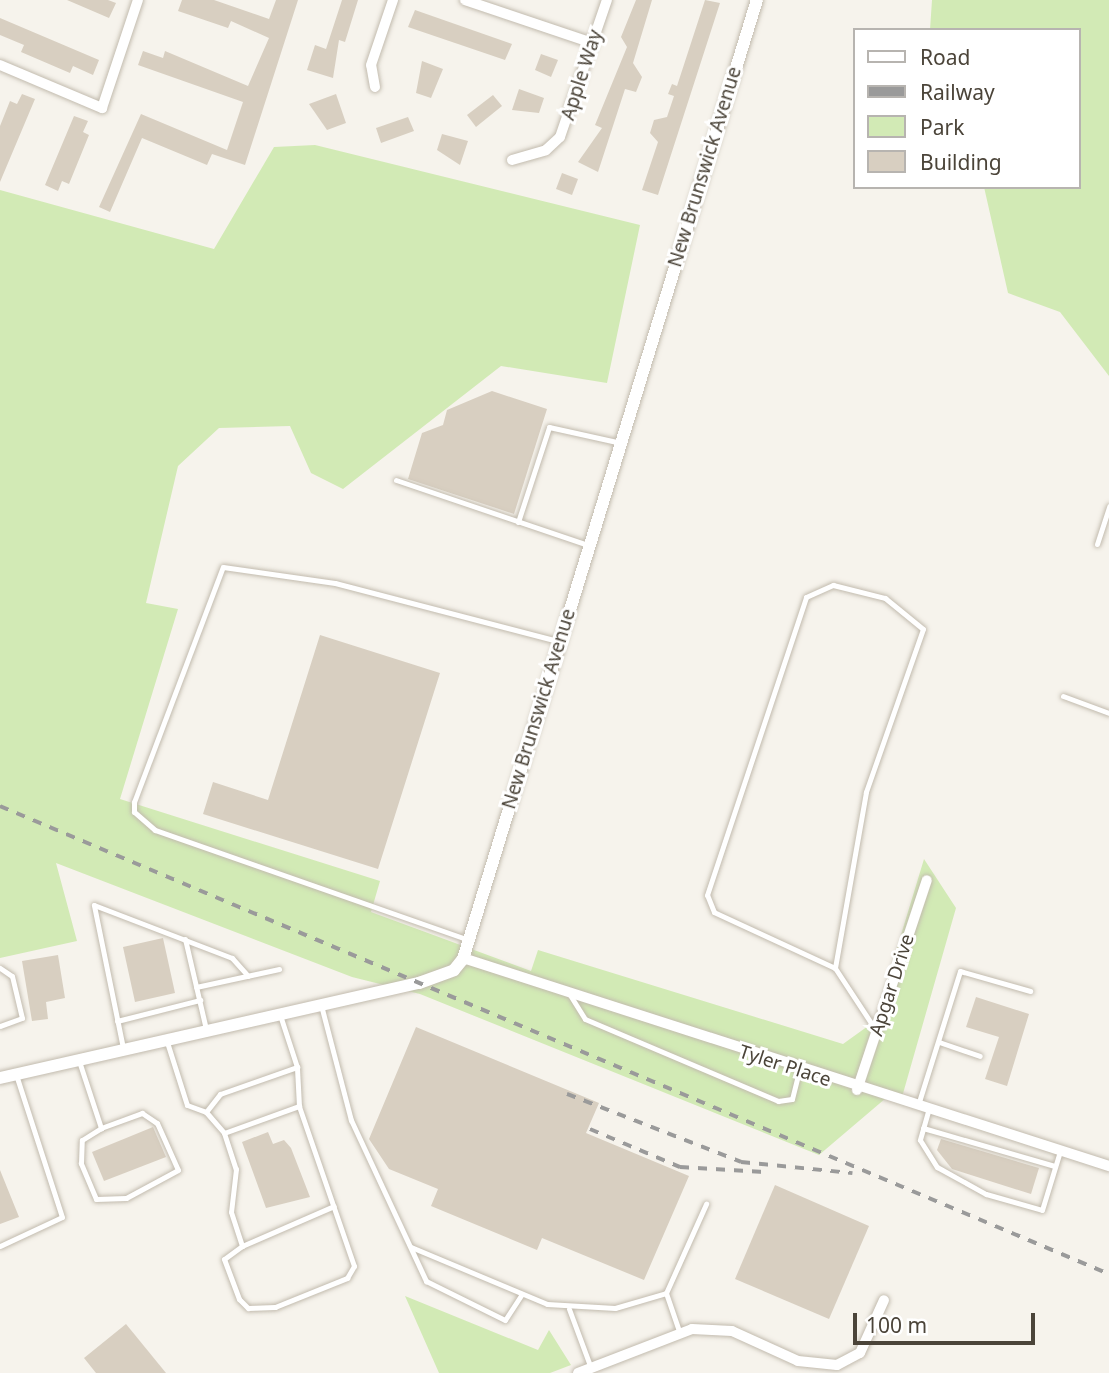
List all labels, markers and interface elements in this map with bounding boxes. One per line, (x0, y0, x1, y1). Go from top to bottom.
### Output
street label: Apple Way (557, 27, 607, 123)
legend (853, 28, 1081, 189)
text: Road (920, 43, 970, 71)
street label: New Brunswick Avenue (664, 64, 746, 270)
text: Railway (920, 78, 995, 106)
text: Park (920, 113, 964, 141)
text: Building (920, 148, 1002, 176)
street label: New Brunswick Avenue (498, 606, 580, 812)
street label: Apgar Drive (865, 931, 919, 1039)
street label: Tyler Place (736, 1040, 834, 1092)
scale bar (857, 1300, 1039, 1344)
text: 100 m (866, 1311, 927, 1339)

